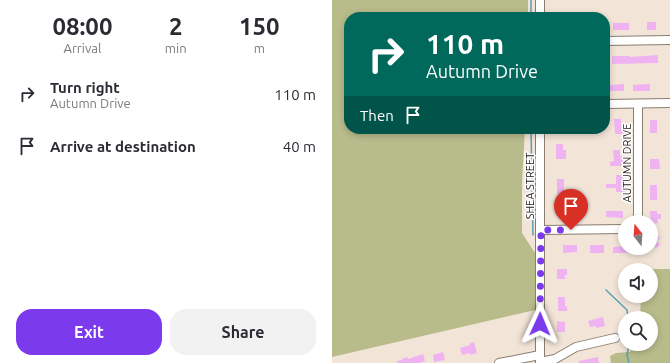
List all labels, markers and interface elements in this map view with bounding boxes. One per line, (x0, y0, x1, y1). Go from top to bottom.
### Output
text: 08:00 (52, 13, 112, 40)
text: 2 (169, 13, 182, 40)
text: 150 (239, 13, 280, 40)
icon: right (360, 28, 412, 80)
text: 110 m (426, 28, 504, 59)
text: Arrival (63, 41, 101, 55)
text: min (165, 41, 187, 55)
text: m (254, 41, 265, 55)
text: Autumn Drive (426, 61, 538, 81)
text: Turn right (50, 79, 120, 96)
icon: right (16, 83, 38, 105)
text: 110 m (274, 86, 316, 103)
text: Autumn Drive (50, 96, 131, 110)
icon: arrive (402, 104, 424, 126)
text: Then (360, 107, 394, 124)
street label: AUTUMN DRIVE (621, 124, 633, 202)
icon: arrive (16, 135, 38, 157)
text: Arrive at destination (50, 138, 196, 155)
text: 40 m (283, 138, 316, 155)
street label: SHEA STREET (524, 153, 536, 219)
pin (554, 189, 588, 230)
icon: arrive (560, 195, 582, 217)
north arrow (618, 215, 658, 255)
map controls (618, 215, 658, 351)
button: sound (618, 263, 658, 303)
position arrow (519, 303, 561, 345)
button: Exit (16, 309, 162, 355)
button: Share (170, 309, 316, 355)
button: search (618, 311, 658, 351)

